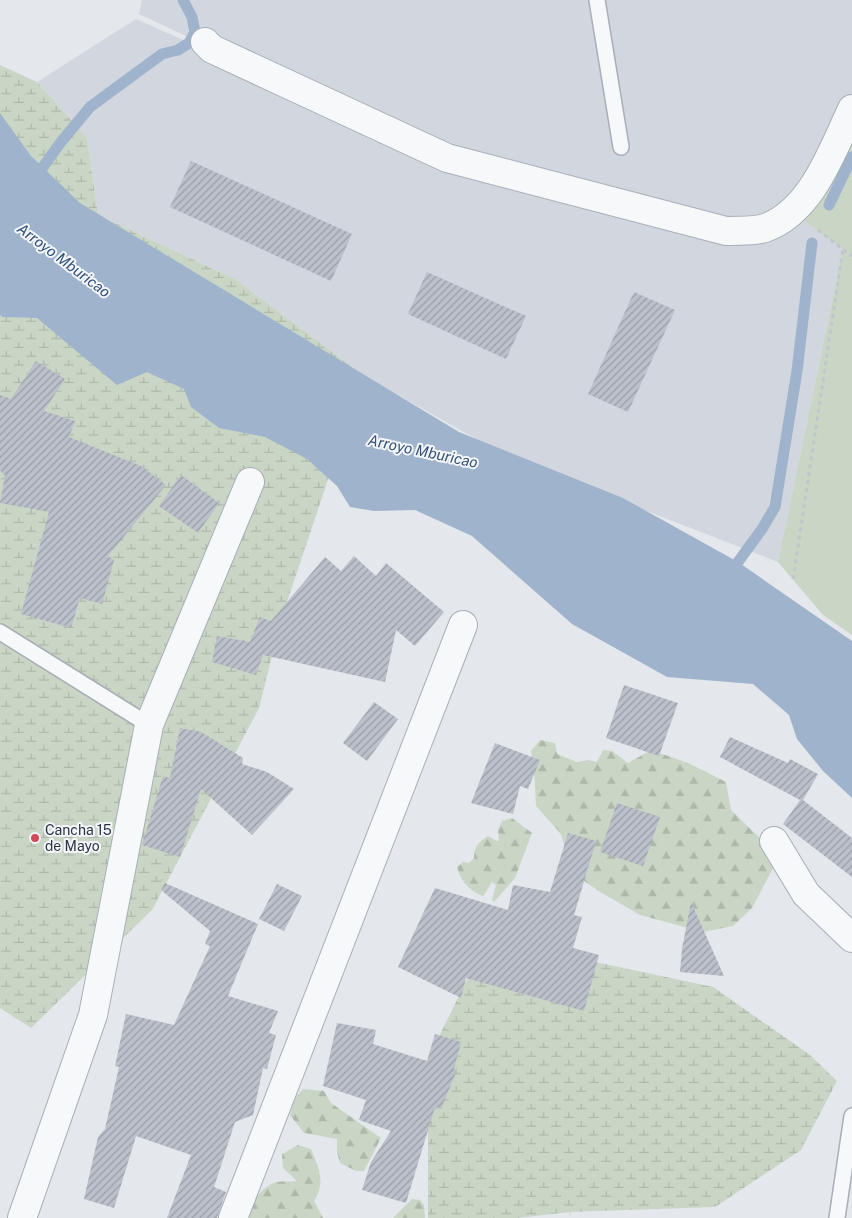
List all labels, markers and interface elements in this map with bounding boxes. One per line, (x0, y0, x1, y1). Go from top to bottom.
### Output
water label: Arroyo Mburicao (14, 220, 114, 300)
water label: Arroyo Mburicao (367, 431, 479, 471)
place label: Cancha 15 de Mayo (45, 822, 112, 854)
marker: Cancha 15 de Mayo (29, 832, 41, 844)

